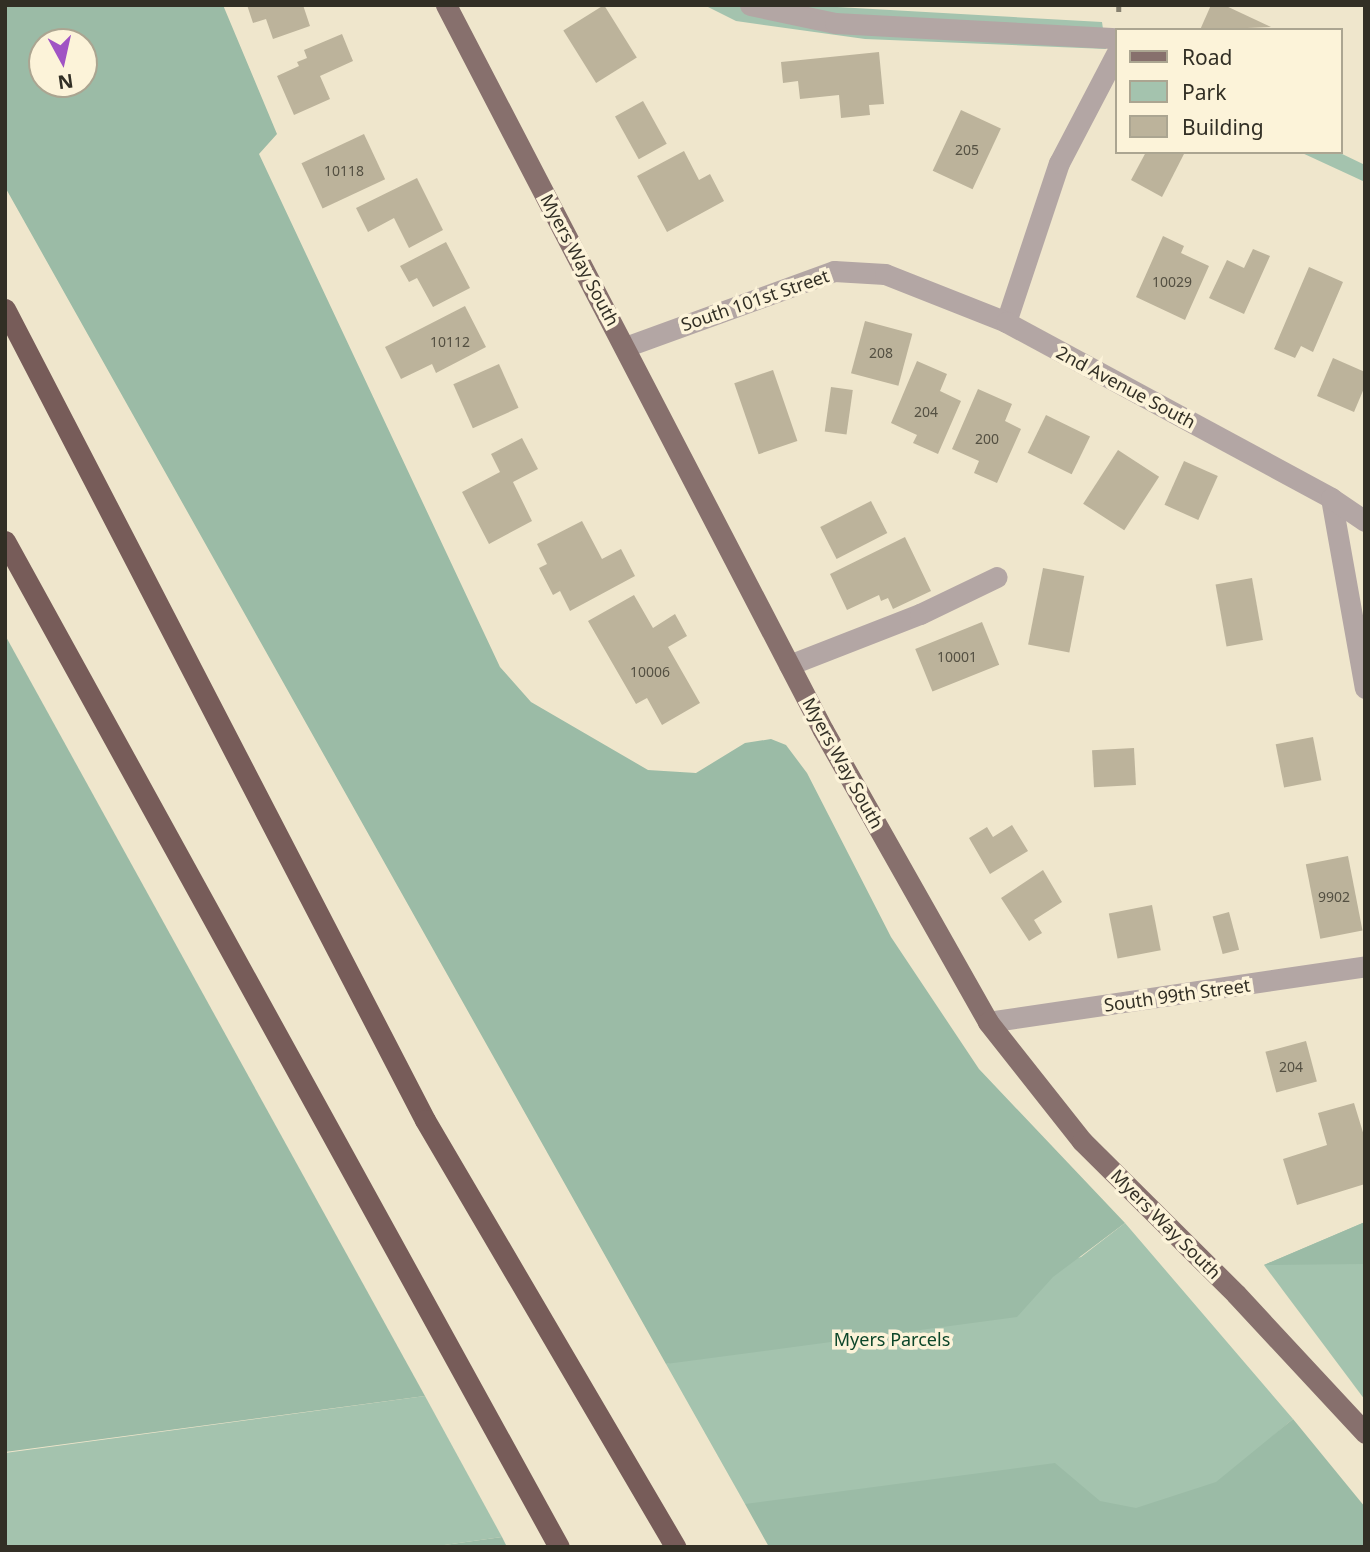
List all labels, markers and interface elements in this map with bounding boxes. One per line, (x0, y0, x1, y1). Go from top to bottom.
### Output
north arrow (28, 28, 98, 98)
legend (1114, 28, 1342, 154)
text: Road (1182, 43, 1232, 71)
text: N (56, 68, 75, 96)
text: Park (1182, 78, 1226, 106)
text: Building (1182, 113, 1264, 141)
house number: 205 (955, 142, 979, 158)
house number: 10118 (324, 163, 364, 179)
street label: Myers Way South (536, 190, 624, 330)
street label: South 101st Street (678, 265, 832, 335)
house number: 10029 (1152, 274, 1192, 290)
house number: 10112 (430, 334, 470, 350)
street label: 2nd Avenue South (1053, 341, 1199, 433)
house number: 208 (869, 345, 893, 361)
house number: 204 (914, 404, 938, 420)
house number: 200 (975, 431, 999, 447)
house number: 10001 (937, 649, 977, 665)
house number: 10006 (630, 664, 670, 680)
street label: Myers Way South (798, 694, 888, 832)
house number: 9902 (1318, 889, 1350, 905)
street label: South 99th Street (1103, 974, 1251, 1016)
house number: 204 (1279, 1059, 1303, 1075)
street label: Myers Way South (1107, 1165, 1225, 1283)
park label: Myers Parcels (834, 1328, 950, 1350)

